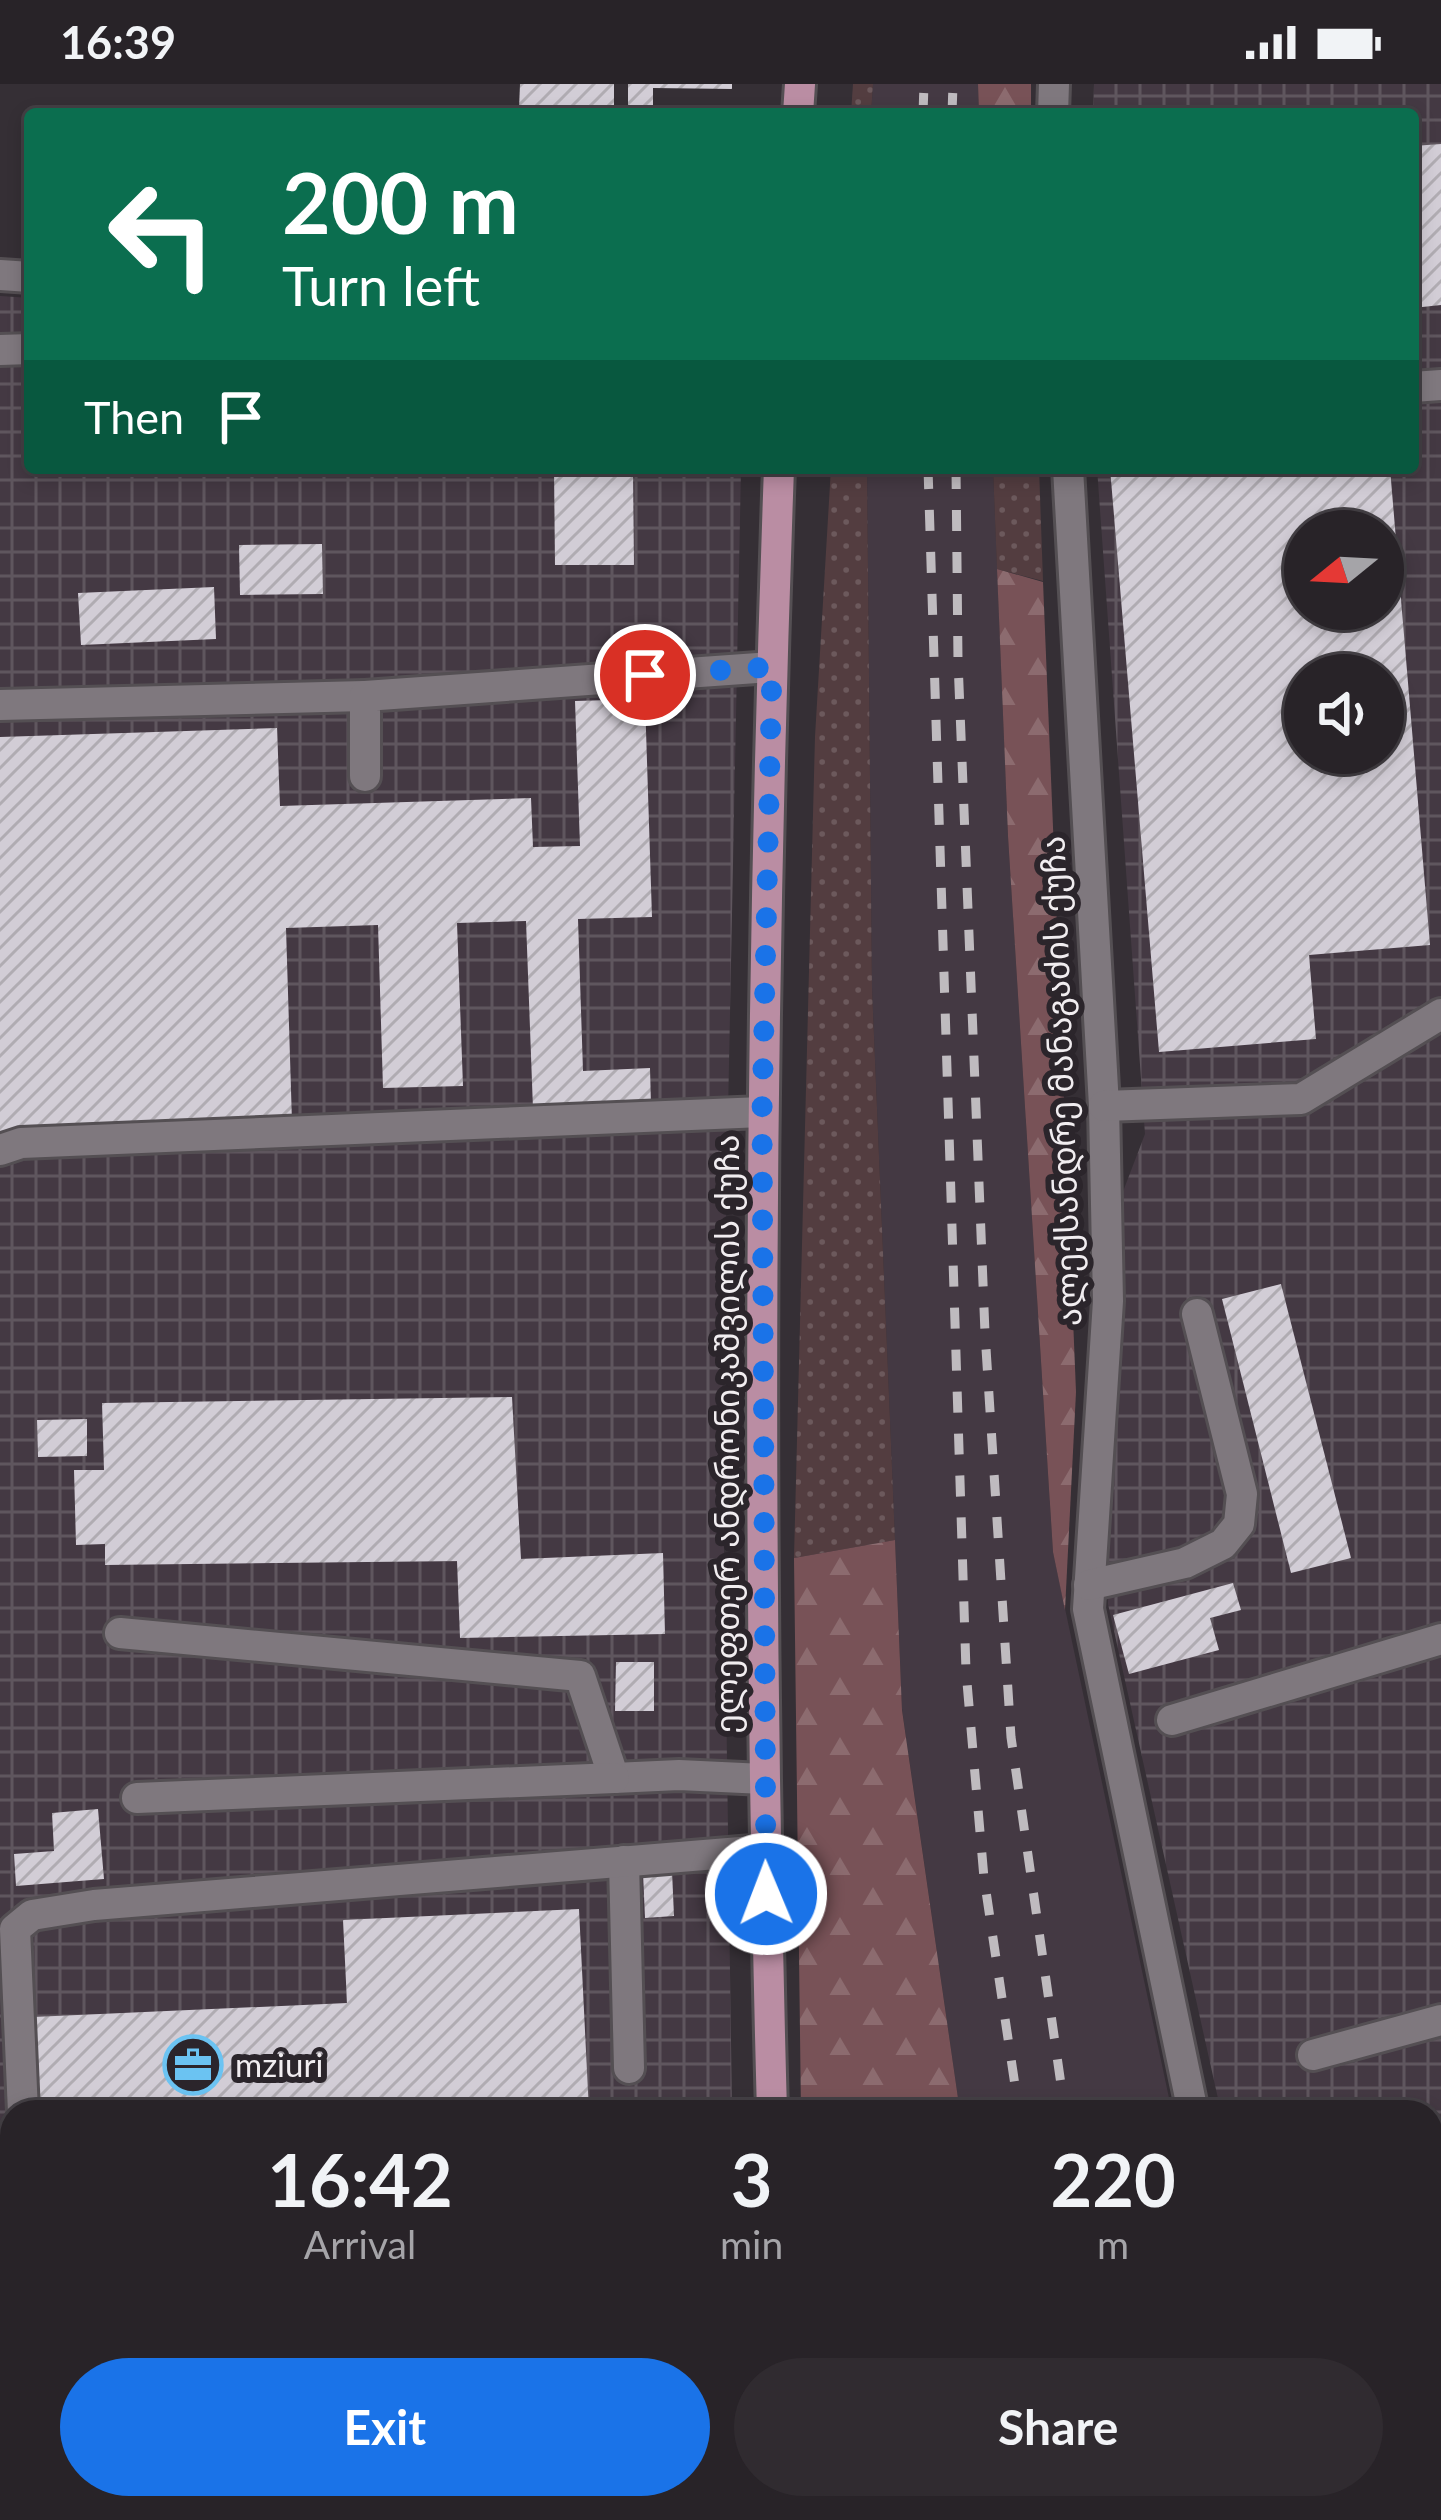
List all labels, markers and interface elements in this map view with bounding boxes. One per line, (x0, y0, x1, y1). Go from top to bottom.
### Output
text: 16:39 (60, 15, 176, 69)
text: 200 m (282, 151, 519, 252)
icon: left (84, 156, 240, 312)
text: Turn left (282, 253, 480, 318)
icon: arrive (208, 384, 274, 450)
text: Then (84, 390, 184, 444)
north arrow (1284, 510, 1404, 630)
map controls (1284, 510, 1404, 774)
pin (594, 624, 696, 726)
icon: arrive (612, 642, 678, 708)
button: sound (1284, 654, 1404, 774)
street label: ალექსანდრე მანაგაძის ქუჩა (1031, 835, 1091, 1327)
street label: ელეფთერ ანდრონიკაშვილის ქუჩა (706, 1134, 748, 1734)
position arrow (703, 1831, 829, 1957)
office icon: mziuri (162, 2034, 224, 2096)
place label: mziuri (235, 2044, 323, 2084)
text: 16:42 (267, 2136, 453, 2222)
text: 3 (731, 2136, 773, 2222)
text: 220 (1050, 2136, 1176, 2222)
text: Arrival (304, 2221, 416, 2267)
text: min (720, 2221, 783, 2267)
text: m (1097, 2221, 1129, 2267)
button: Exit (60, 2358, 710, 2496)
button: Share (734, 2358, 1383, 2496)

